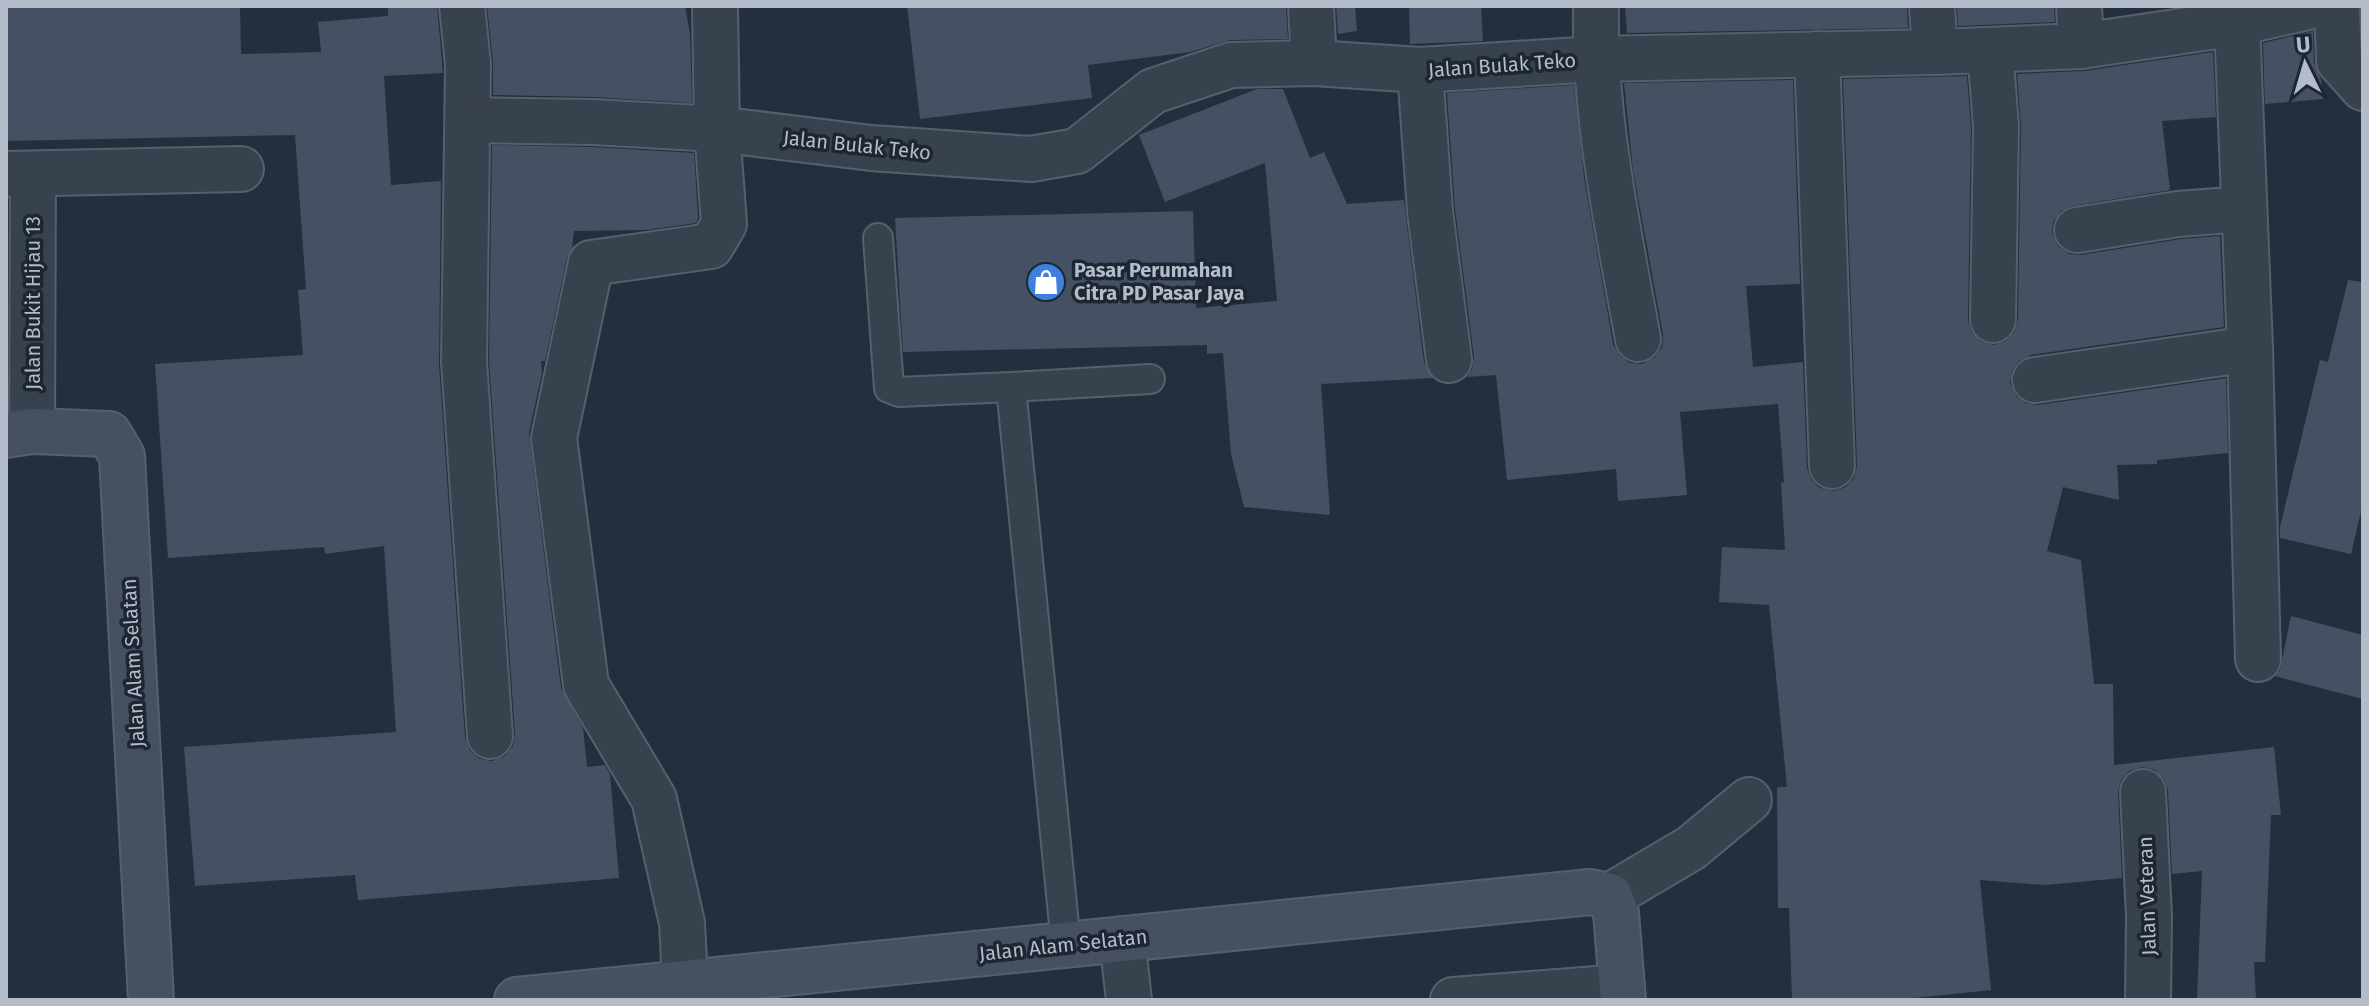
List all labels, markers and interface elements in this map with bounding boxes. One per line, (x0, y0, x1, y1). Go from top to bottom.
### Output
north arrow (2265, 24, 2345, 104)
text: U (2295, 31, 2312, 59)
street label: Jalan Bulak Teko (1427, 48, 1577, 82)
street label: Jalan Bulak Teko (782, 125, 932, 165)
street label: Jalan Bukit Hijau 13 (21, 216, 45, 390)
place label: Pasar Perumahan Citra PD Pasar Jaya (1074, 258, 1244, 305)
shop icon: Pasar Perumahan Citra PD Pasar Jaya (1025, 261, 1067, 303)
street label: Jalan Alam Selatan (117, 578, 149, 748)
street label: Jalan Veteran (2133, 836, 2161, 956)
street label: Jalan Alam Selatan (978, 924, 1148, 966)

